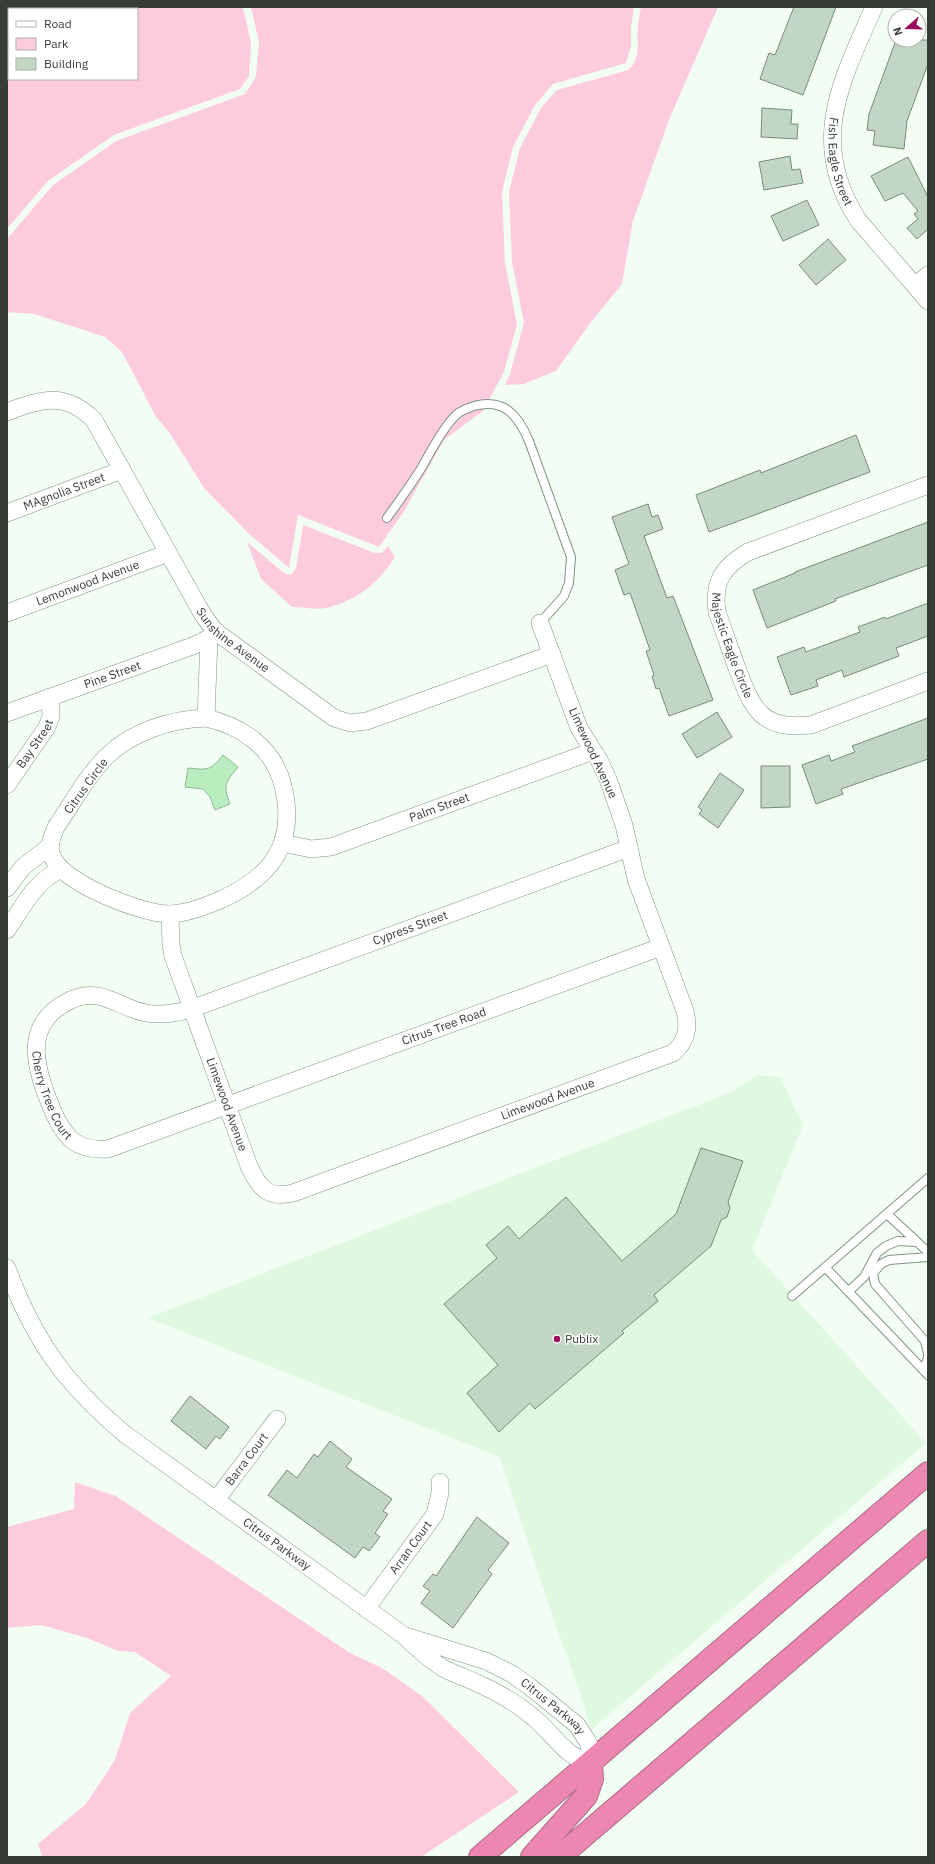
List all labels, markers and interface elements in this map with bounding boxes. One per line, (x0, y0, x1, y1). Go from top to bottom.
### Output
legend (8, 8, 138, 80)
north arrow (887, 8, 927, 48)
text: Road (44, 16, 72, 31)
text: N (890, 25, 906, 38)
text: Park (44, 36, 69, 51)
text: Building (44, 56, 89, 71)
street label: Fish Eagle Street (825, 116, 856, 208)
street label: MAgnolia Street (21, 469, 107, 513)
street label: Lemonwood Avenue (34, 556, 141, 609)
street label: Majestic Eagle Circle (709, 592, 757, 701)
street label: Sunshine Avenue (193, 605, 273, 676)
street label: Pine Street (82, 657, 143, 692)
street label: Limewood Avenue (566, 705, 621, 801)
street label: Bay Street (13, 717, 56, 771)
street label: Citrus Circle (60, 755, 111, 817)
street label: Palm Street (407, 789, 471, 825)
street label: Cypress Street (370, 907, 449, 948)
street label: Citrus Tree Road (399, 1004, 488, 1048)
street label: Cherry Tree Court (29, 1050, 76, 1143)
street label: Limewood Avenue (203, 1055, 251, 1154)
street label: Limewood Avenue (499, 1074, 597, 1123)
place label: Publix (565, 1331, 598, 1346)
marker: Publix (552, 1334, 562, 1344)
street label: Barra Court (222, 1430, 271, 1488)
street label: Citrus Parkway (240, 1514, 314, 1573)
street label: Arran Court (386, 1518, 435, 1577)
street label: Citrus Parkway (518, 1675, 589, 1737)

